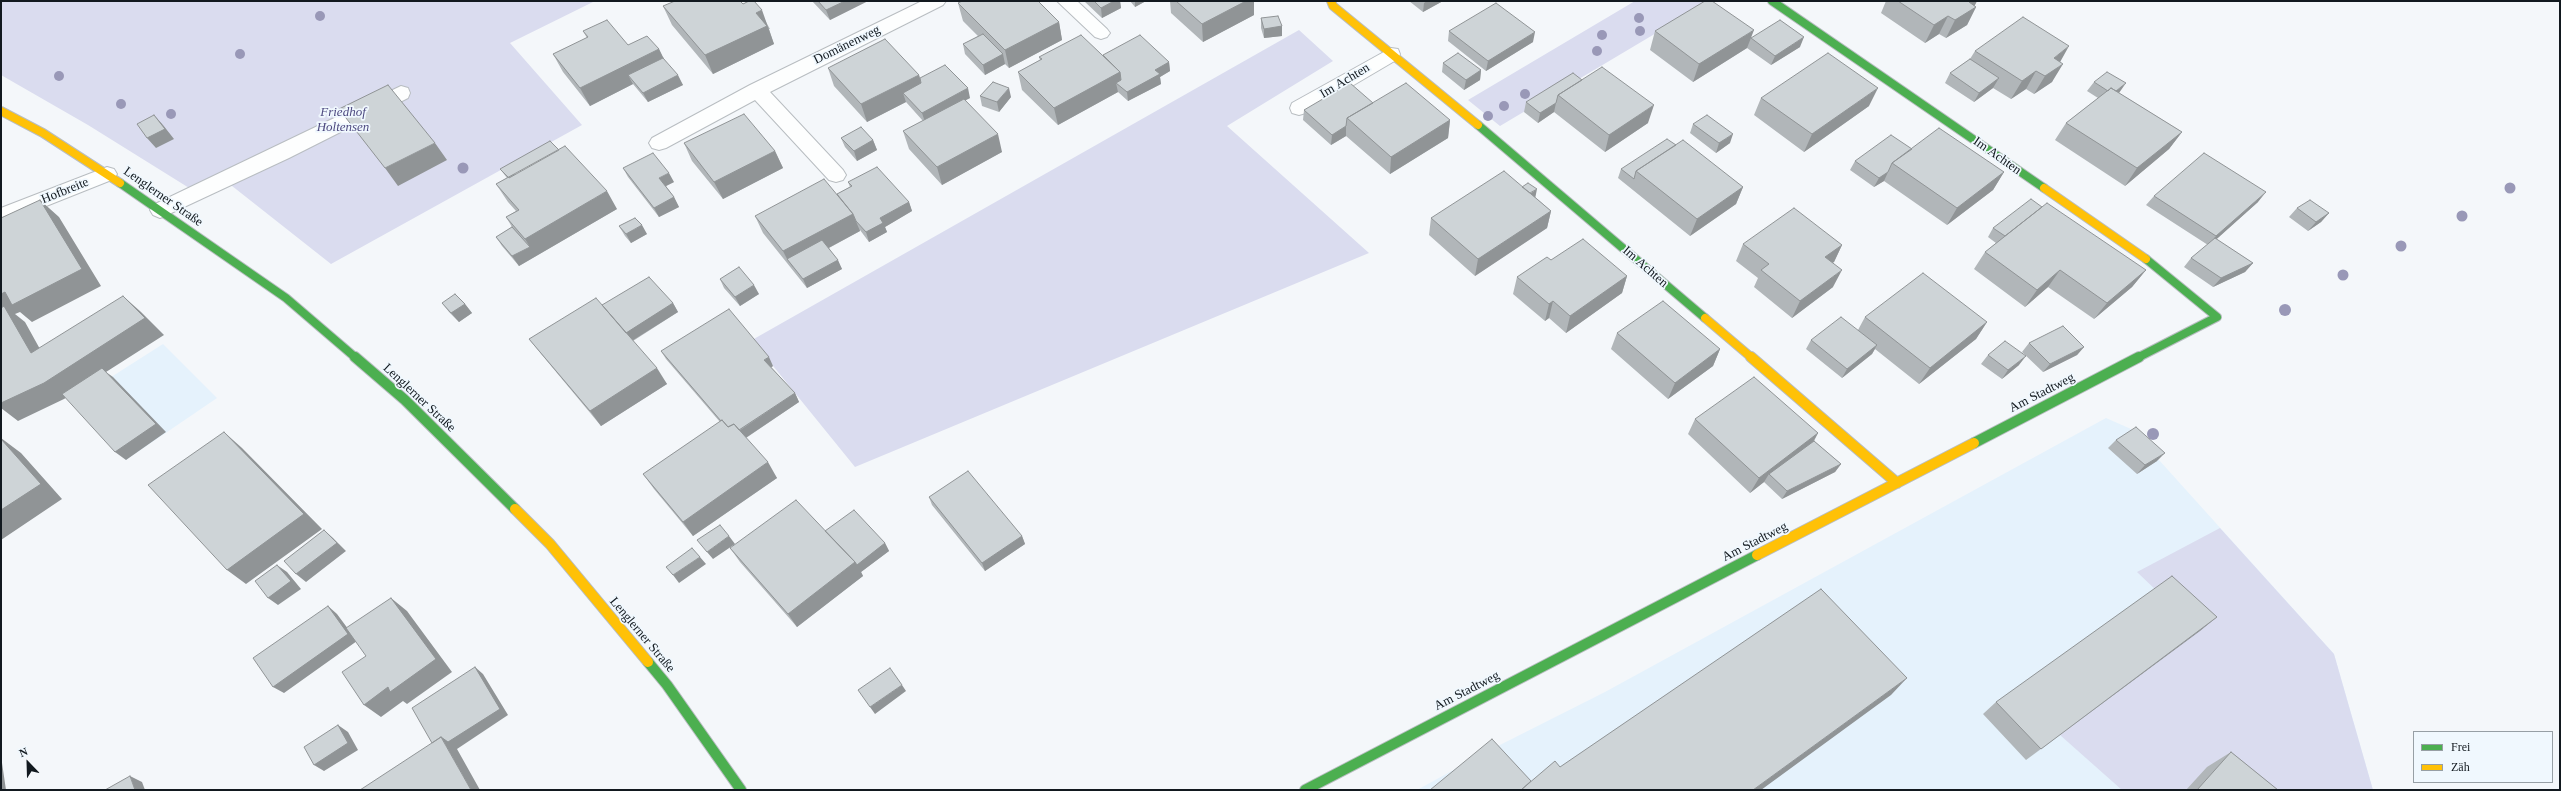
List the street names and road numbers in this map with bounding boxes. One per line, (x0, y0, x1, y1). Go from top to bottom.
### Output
street label: Domänenweg (811, 22, 883, 68)
street label: Im Achten (1317, 60, 1373, 102)
street label: Im Achten (1970, 134, 2024, 178)
street label: Lenglerner Straße (120, 164, 206, 230)
street label: Hofbreite (39, 174, 91, 208)
street label: Im Achten (1619, 243, 1671, 291)
street label: Lenglerner Straße (379, 360, 459, 436)
street label: Am Stadtweg (2007, 370, 2077, 416)
street label: Am Stadtweg (1720, 519, 1790, 565)
street label: Lenglerner Straße (606, 594, 678, 676)
street label: Am Stadtweg (1432, 668, 1502, 714)

